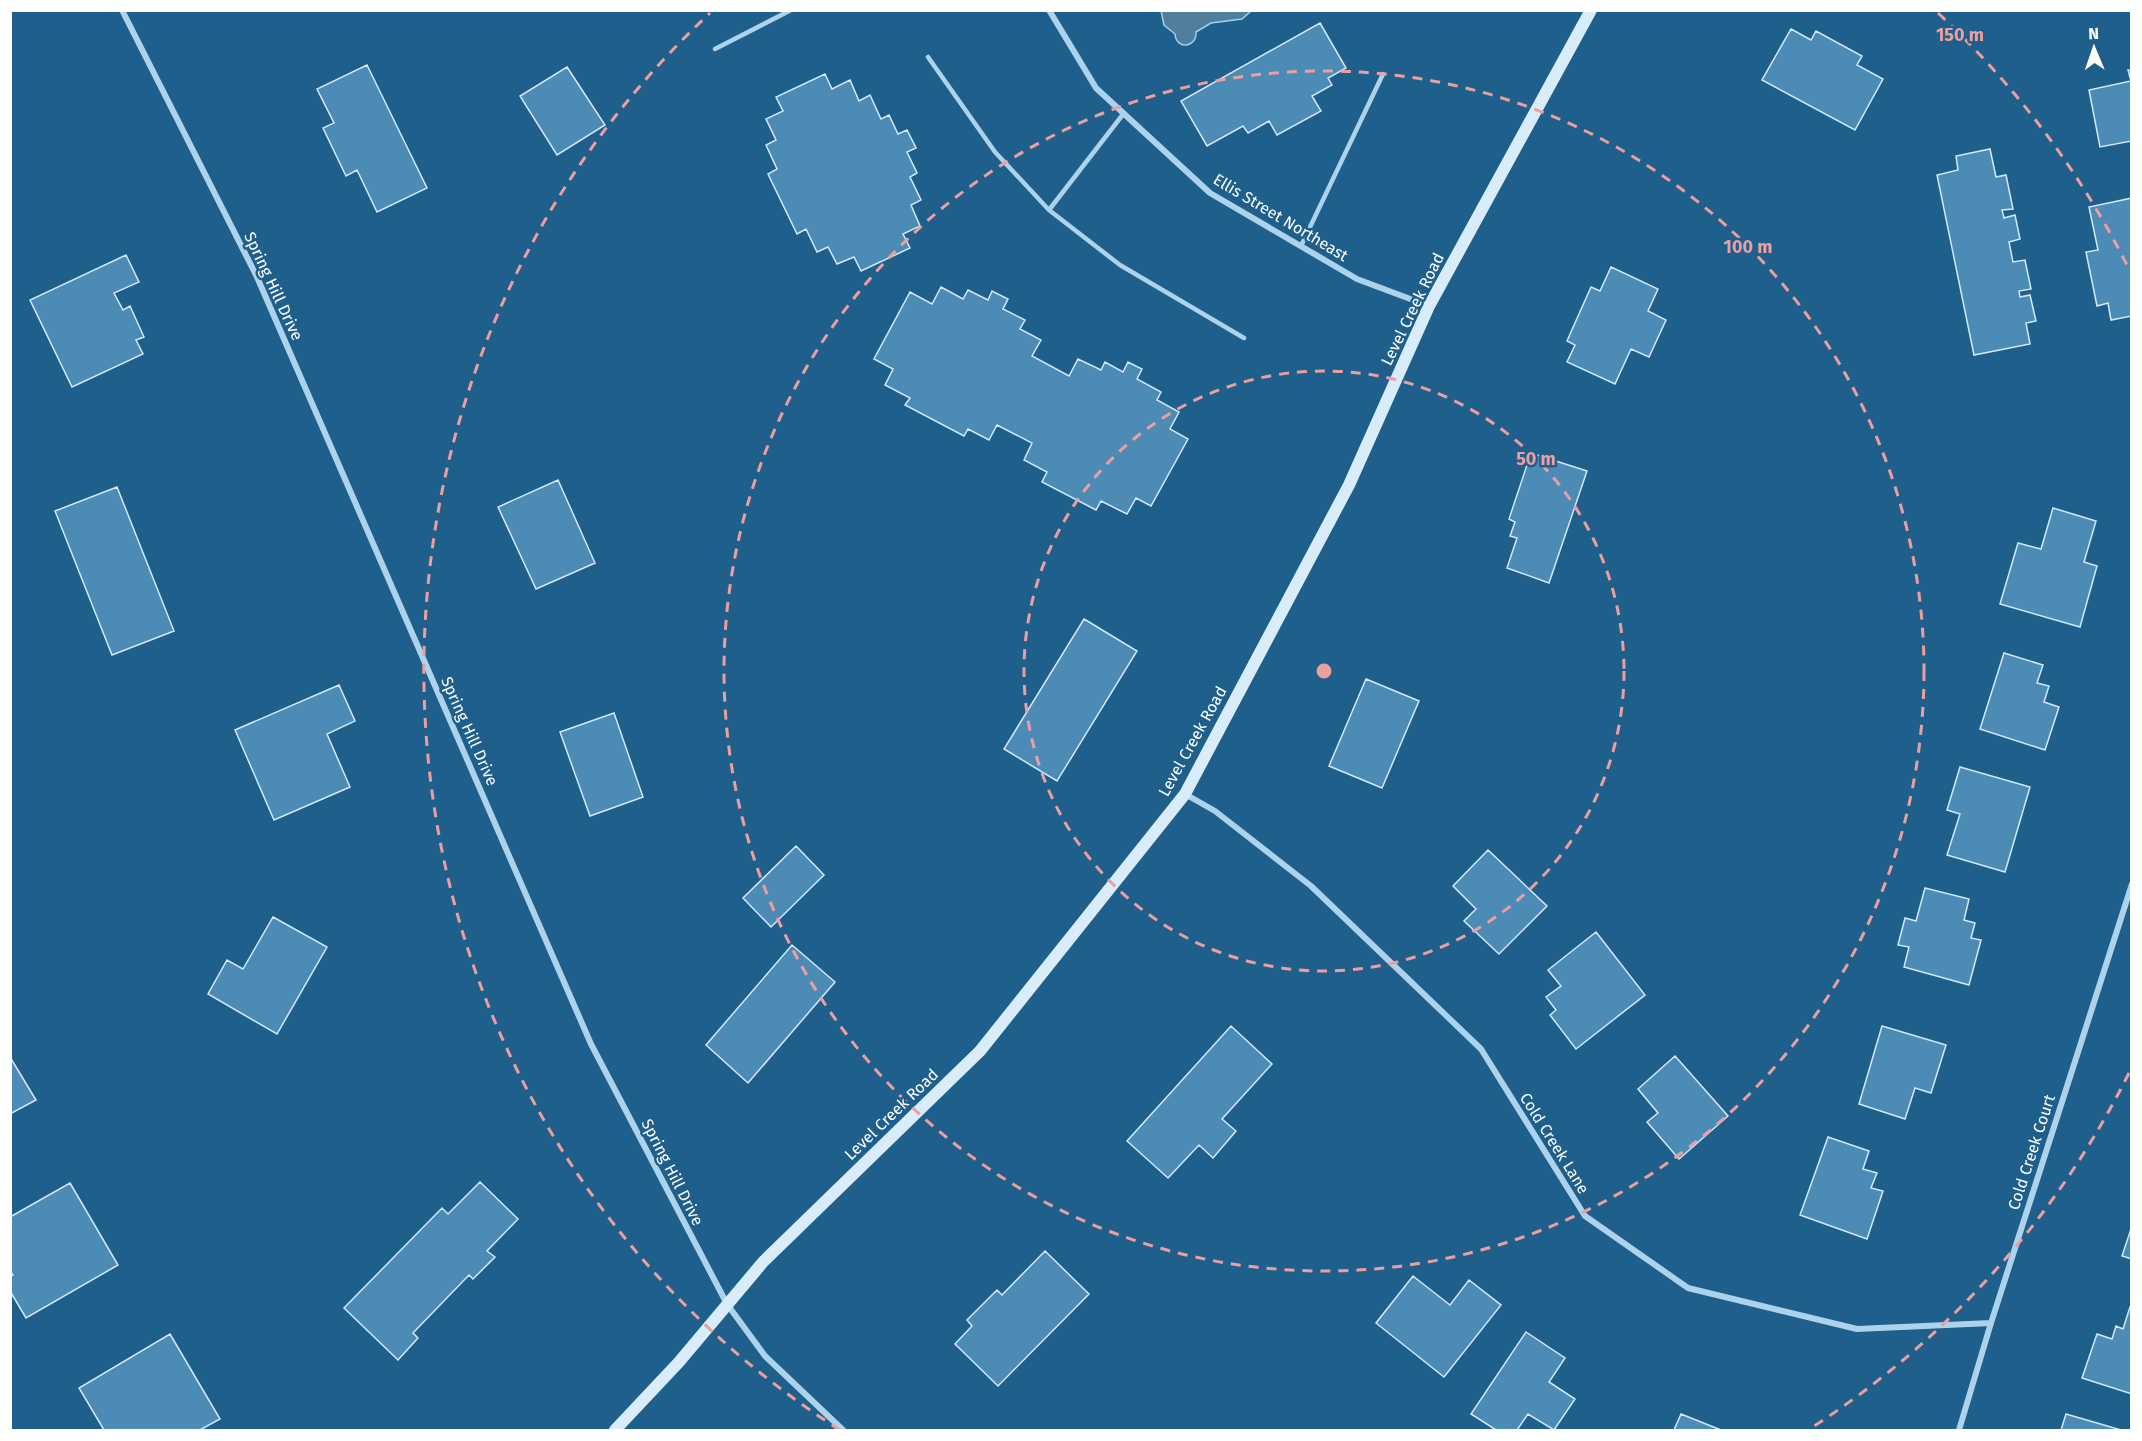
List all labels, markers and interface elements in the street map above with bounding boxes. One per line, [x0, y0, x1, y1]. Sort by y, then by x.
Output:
north arrow [2064, 18, 2124, 78]
text: 150 m [1936, 24, 1984, 46]
text: N [2088, 24, 2099, 43]
street label: Ellis Street Northeast [1210, 170, 1352, 265]
street label: Spring Hill Drive [240, 229, 307, 343]
text: 100 m [1724, 236, 1772, 258]
street label: Level Creek Road [1377, 250, 1448, 369]
text: 50 m [1516, 448, 1556, 470]
centre of rings [1314, 661, 1334, 681]
street label: Spring Hill Drive [437, 674, 502, 789]
street label: Level Creek Road [1154, 683, 1231, 800]
street label: Level Creek Road [841, 1065, 942, 1164]
street label: Cold Creek Lane [1516, 1089, 1593, 1197]
street label: Cold Creek Court [2004, 1092, 2059, 1212]
street label: Spring Hill Drive [637, 1116, 708, 1229]

